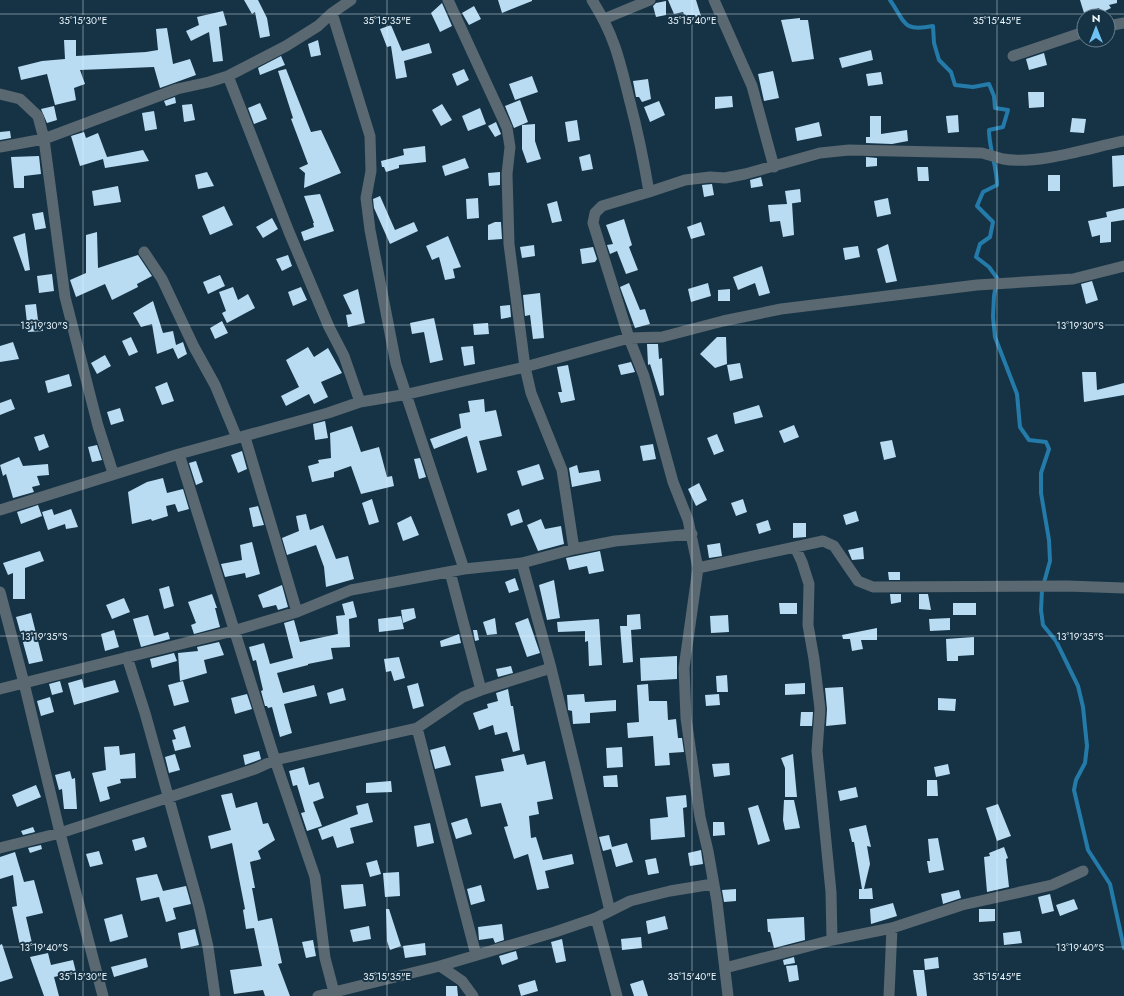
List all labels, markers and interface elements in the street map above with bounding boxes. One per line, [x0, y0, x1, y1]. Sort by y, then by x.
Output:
north arrow [1076, 8, 1116, 48]
text: N [1092, 10, 1100, 26]
text: 35°15'30"E [59, 13, 107, 28]
text: 35°15'35"E [363, 13, 411, 28]
text: 35°15'40"E [668, 13, 716, 28]
text: 35°15'45"E [973, 13, 1021, 28]
text: 13°19'30"S [20, 318, 68, 333]
text: 13°19'30"S [1056, 318, 1104, 333]
text: 13°19'35"S [20, 629, 68, 644]
text: 13°19'35"S [1056, 629, 1104, 644]
text: 13°19'40"S [20, 940, 68, 955]
text: 13°19'40"S [1056, 940, 1104, 955]
text: 35°15'30"E [59, 969, 107, 984]
text: 35°15'35"E [363, 969, 411, 984]
text: 35°15'40"E [668, 969, 716, 984]
text: 35°15'45"E [973, 969, 1021, 984]

